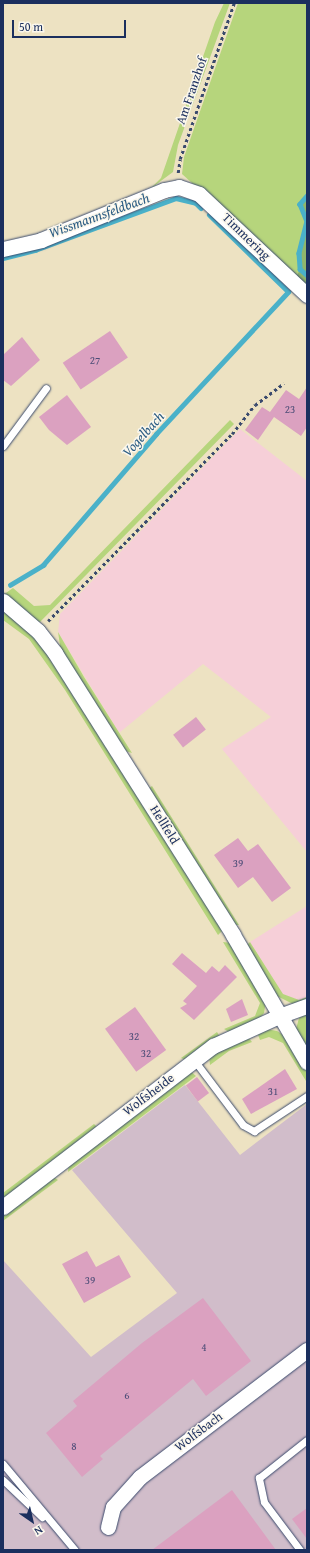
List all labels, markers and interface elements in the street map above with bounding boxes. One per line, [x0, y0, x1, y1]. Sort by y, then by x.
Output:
scale bar [14, 12, 128, 38]
text: 50 m [19, 18, 43, 35]
street label: Am Franzhof [173, 55, 211, 127]
water label: Wissmannsfeldbach [46, 189, 152, 241]
street label: Timmering [219, 210, 273, 264]
house number: 27 [90, 353, 100, 367]
house number: 23 [285, 402, 295, 416]
water label: Vogelbach [118, 408, 168, 460]
street label: Hellfeld [146, 803, 182, 847]
house number: 39 [233, 856, 243, 870]
house number: 32 [129, 1029, 139, 1043]
house number: 32 [141, 1046, 151, 1060]
street label: Wolfsheide [120, 1071, 178, 1119]
house number: 31 [268, 1084, 278, 1098]
house number: 39 [85, 1273, 95, 1287]
house number: 4 [201, 1340, 207, 1354]
house number: 6 [124, 1388, 130, 1402]
street label: Wolfsbach [172, 1409, 226, 1455]
house number: 8 [71, 1439, 77, 1453]
north arrow [12, 1501, 52, 1541]
text: N [31, 1522, 46, 1540]

